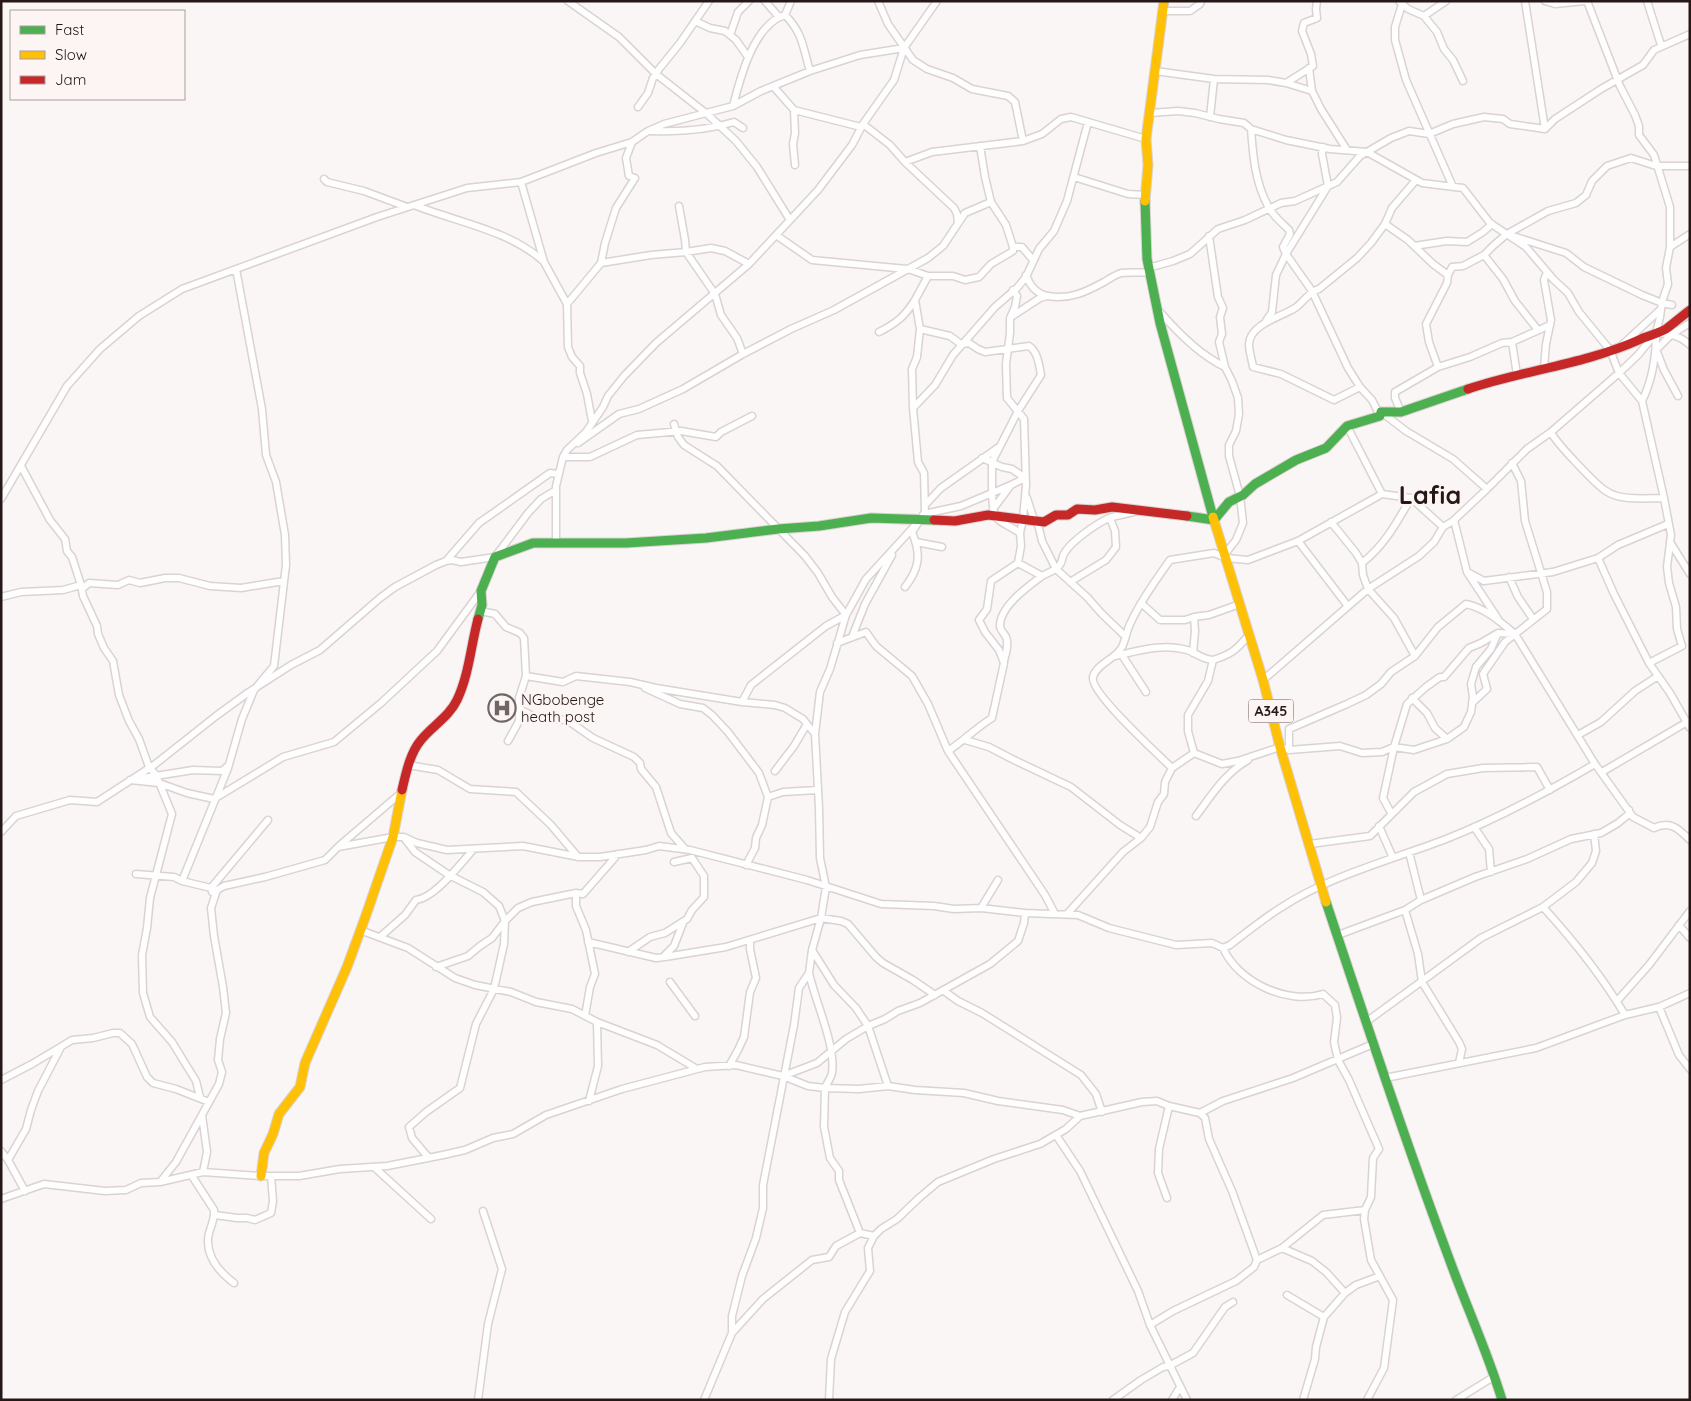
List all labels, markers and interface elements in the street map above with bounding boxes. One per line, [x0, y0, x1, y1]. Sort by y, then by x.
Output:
legend [10, 10, 185, 100]
text: Fast [55, 20, 84, 39]
text: Slow [55, 45, 87, 64]
text: Jam [55, 70, 86, 89]
district label: Lafia [1399, 479, 1461, 510]
place label: NGbobenge heath post [521, 690, 604, 726]
hospital icon: NGbobenge heath post [487, 693, 517, 723]
road number: A345 [1248, 699, 1294, 722]

